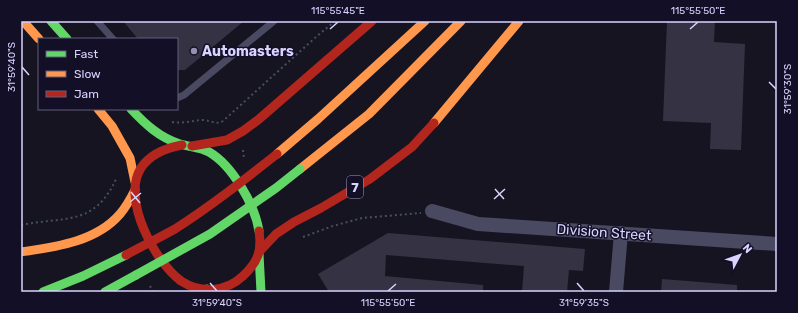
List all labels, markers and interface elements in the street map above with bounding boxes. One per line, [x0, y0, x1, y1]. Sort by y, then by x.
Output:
text: 115°55'45"E [311, 5, 365, 17]
text: 115°55'50"E [671, 5, 725, 17]
legend [38, 38, 178, 110]
text: 31°59'40"S [6, 42, 18, 92]
place label: Automasters [202, 43, 294, 60]
marker: Automasters [189, 46, 199, 56]
text: Fast [74, 47, 98, 61]
text: 31°59'30"S [782, 64, 794, 114]
text: Slow [74, 67, 101, 81]
text: Jam [74, 87, 99, 101]
road number: 7 [347, 176, 363, 198]
street label: Division Street [556, 221, 653, 244]
north arrow [720, 235, 760, 275]
text: N [740, 242, 755, 256]
text: 31°59'40"S [192, 297, 242, 309]
text: 115°55'50"E [361, 297, 415, 309]
text: 31°59'35"S [559, 297, 609, 309]

